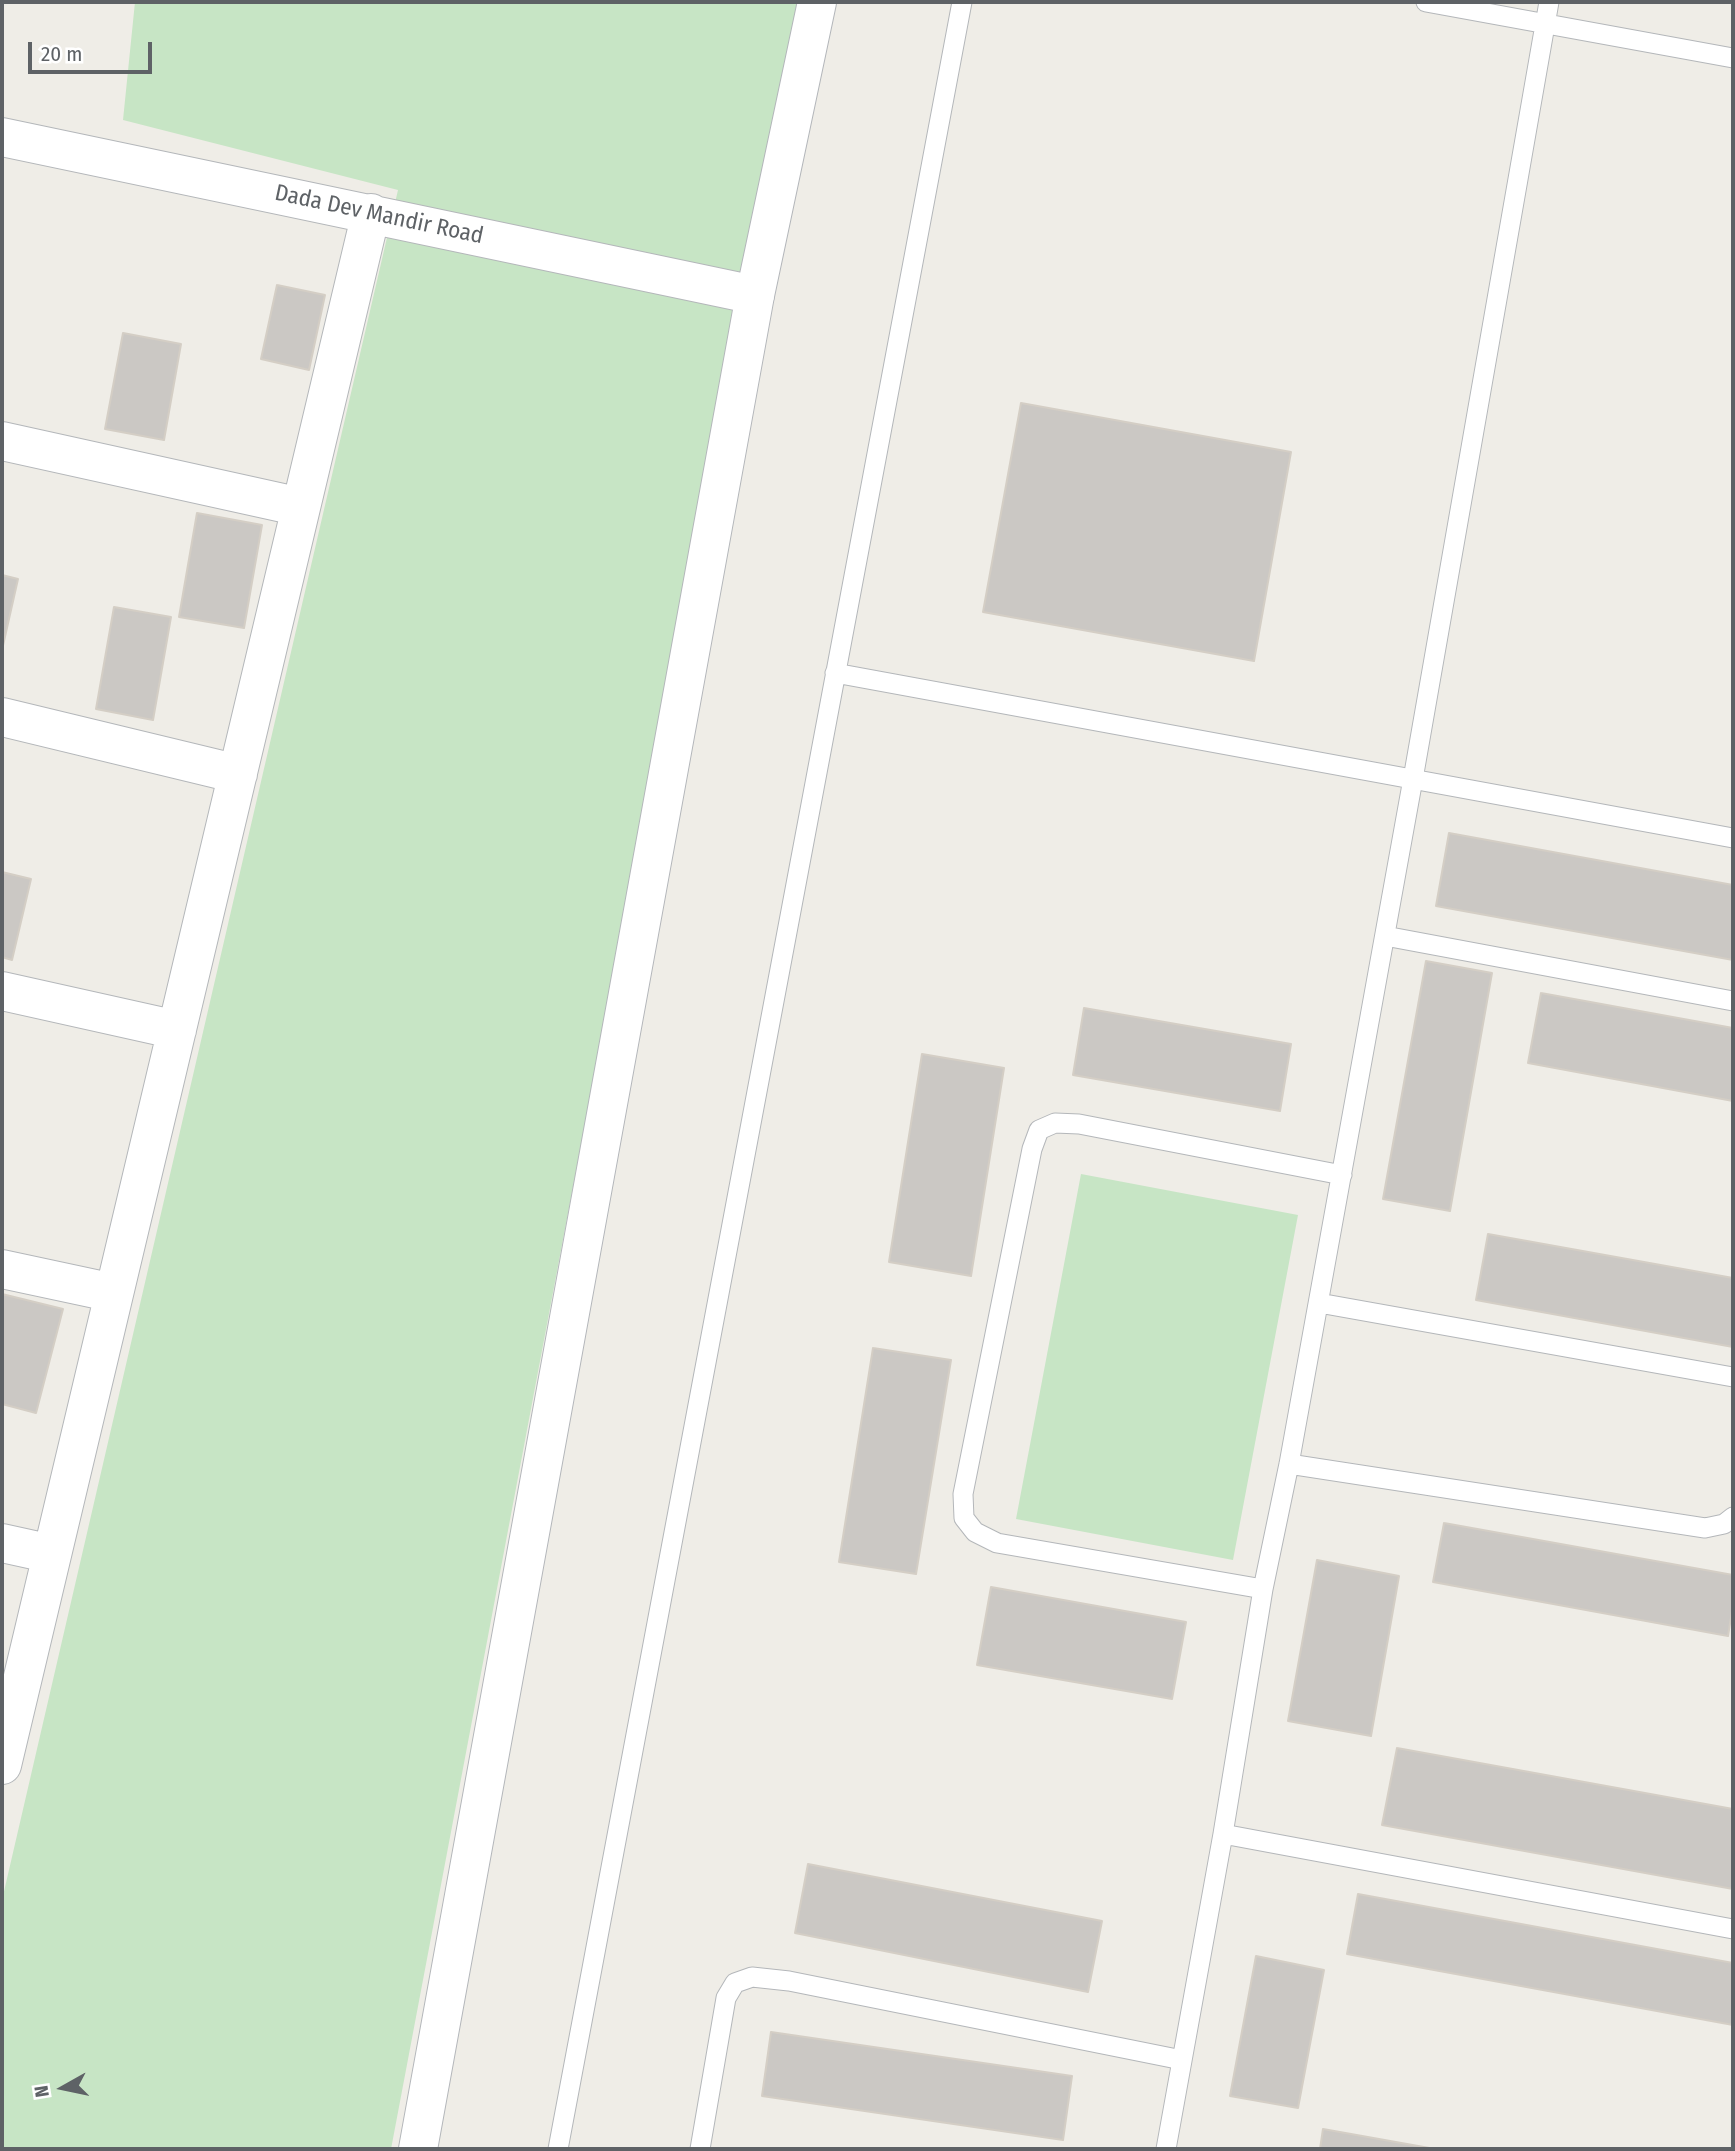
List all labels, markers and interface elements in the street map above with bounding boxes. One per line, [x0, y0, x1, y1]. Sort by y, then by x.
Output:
scale bar [32, 28, 156, 72]
text: 20 m [41, 41, 82, 67]
street label: Dada Dev Mandir Road [272, 179, 486, 251]
north arrow [28, 2053, 98, 2123]
text: N [30, 2084, 54, 2099]

